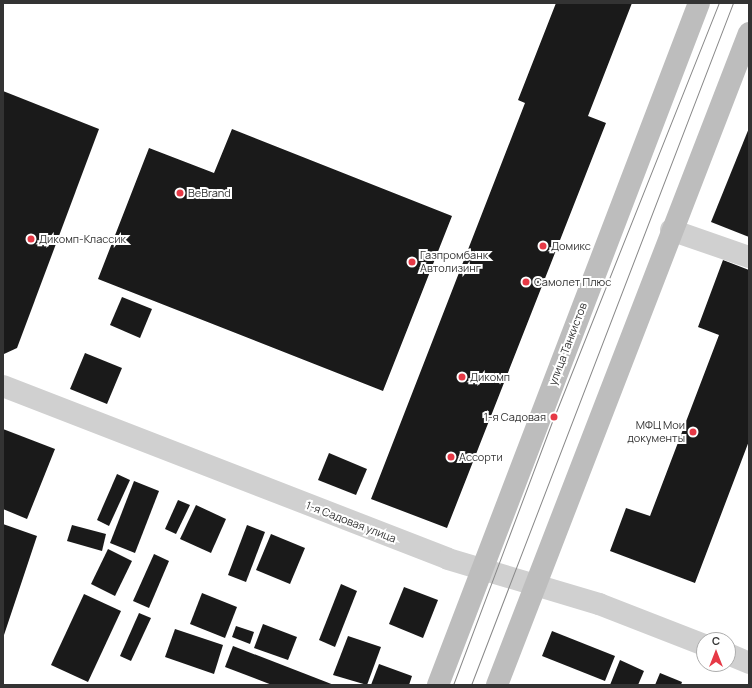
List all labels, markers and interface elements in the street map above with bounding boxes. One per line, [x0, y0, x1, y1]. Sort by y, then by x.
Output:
place label: BeBrand [188, 186, 231, 200]
marker: BeBrand [175, 188, 185, 198]
place label: Дикомп-Классик [39, 232, 126, 246]
marker: Дикомп-Классик [26, 234, 36, 244]
place label: Домикс [551, 239, 591, 253]
marker: Домикс [538, 241, 548, 251]
place label: Газпромбанк Автолизинг [420, 249, 488, 275]
marker: Газпромбанк Автолизинг [407, 257, 417, 267]
place label: Самолет Плюс [534, 275, 611, 289]
marker: Самолет Плюс [521, 277, 531, 287]
street label: улица Танкистов [546, 301, 590, 387]
place label: Дикомп [470, 370, 510, 384]
marker: Дикомп [457, 372, 467, 382]
place label: 1-я Садовая [484, 410, 546, 424]
marker: 1-я Садовая [549, 412, 559, 422]
place label: МФЦ Мои документы [627, 419, 685, 445]
marker: МФЦ Мои документы [688, 427, 698, 437]
place label: Ассорти [459, 450, 503, 464]
marker: Ассорти [446, 452, 456, 462]
street label: 1-я Садовая улица [304, 499, 398, 545]
north arrow [696, 632, 736, 672]
text: С [712, 633, 720, 648]

